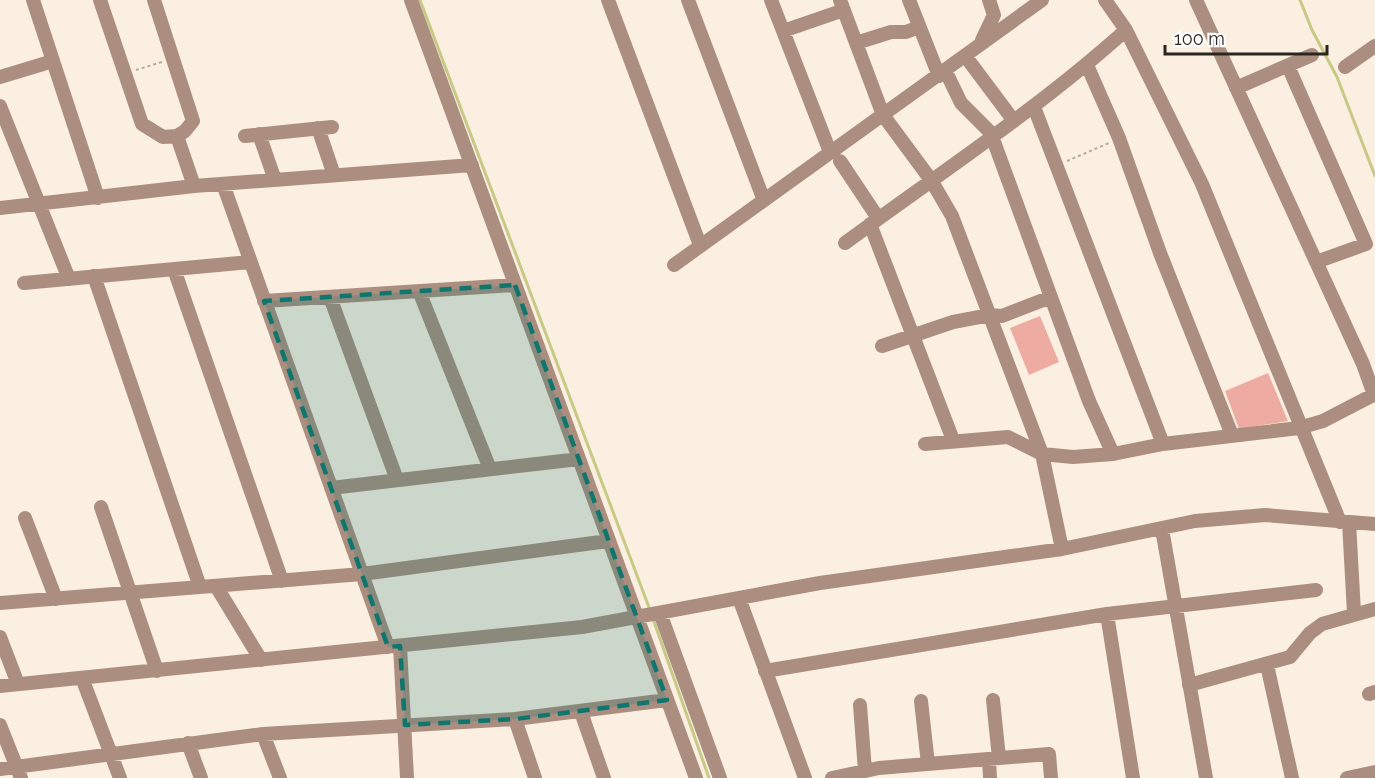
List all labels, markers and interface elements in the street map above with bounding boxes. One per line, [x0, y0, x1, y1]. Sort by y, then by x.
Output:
scale bar [1165, 18, 1327, 56]
text: 100 m [1174, 28, 1225, 49]

